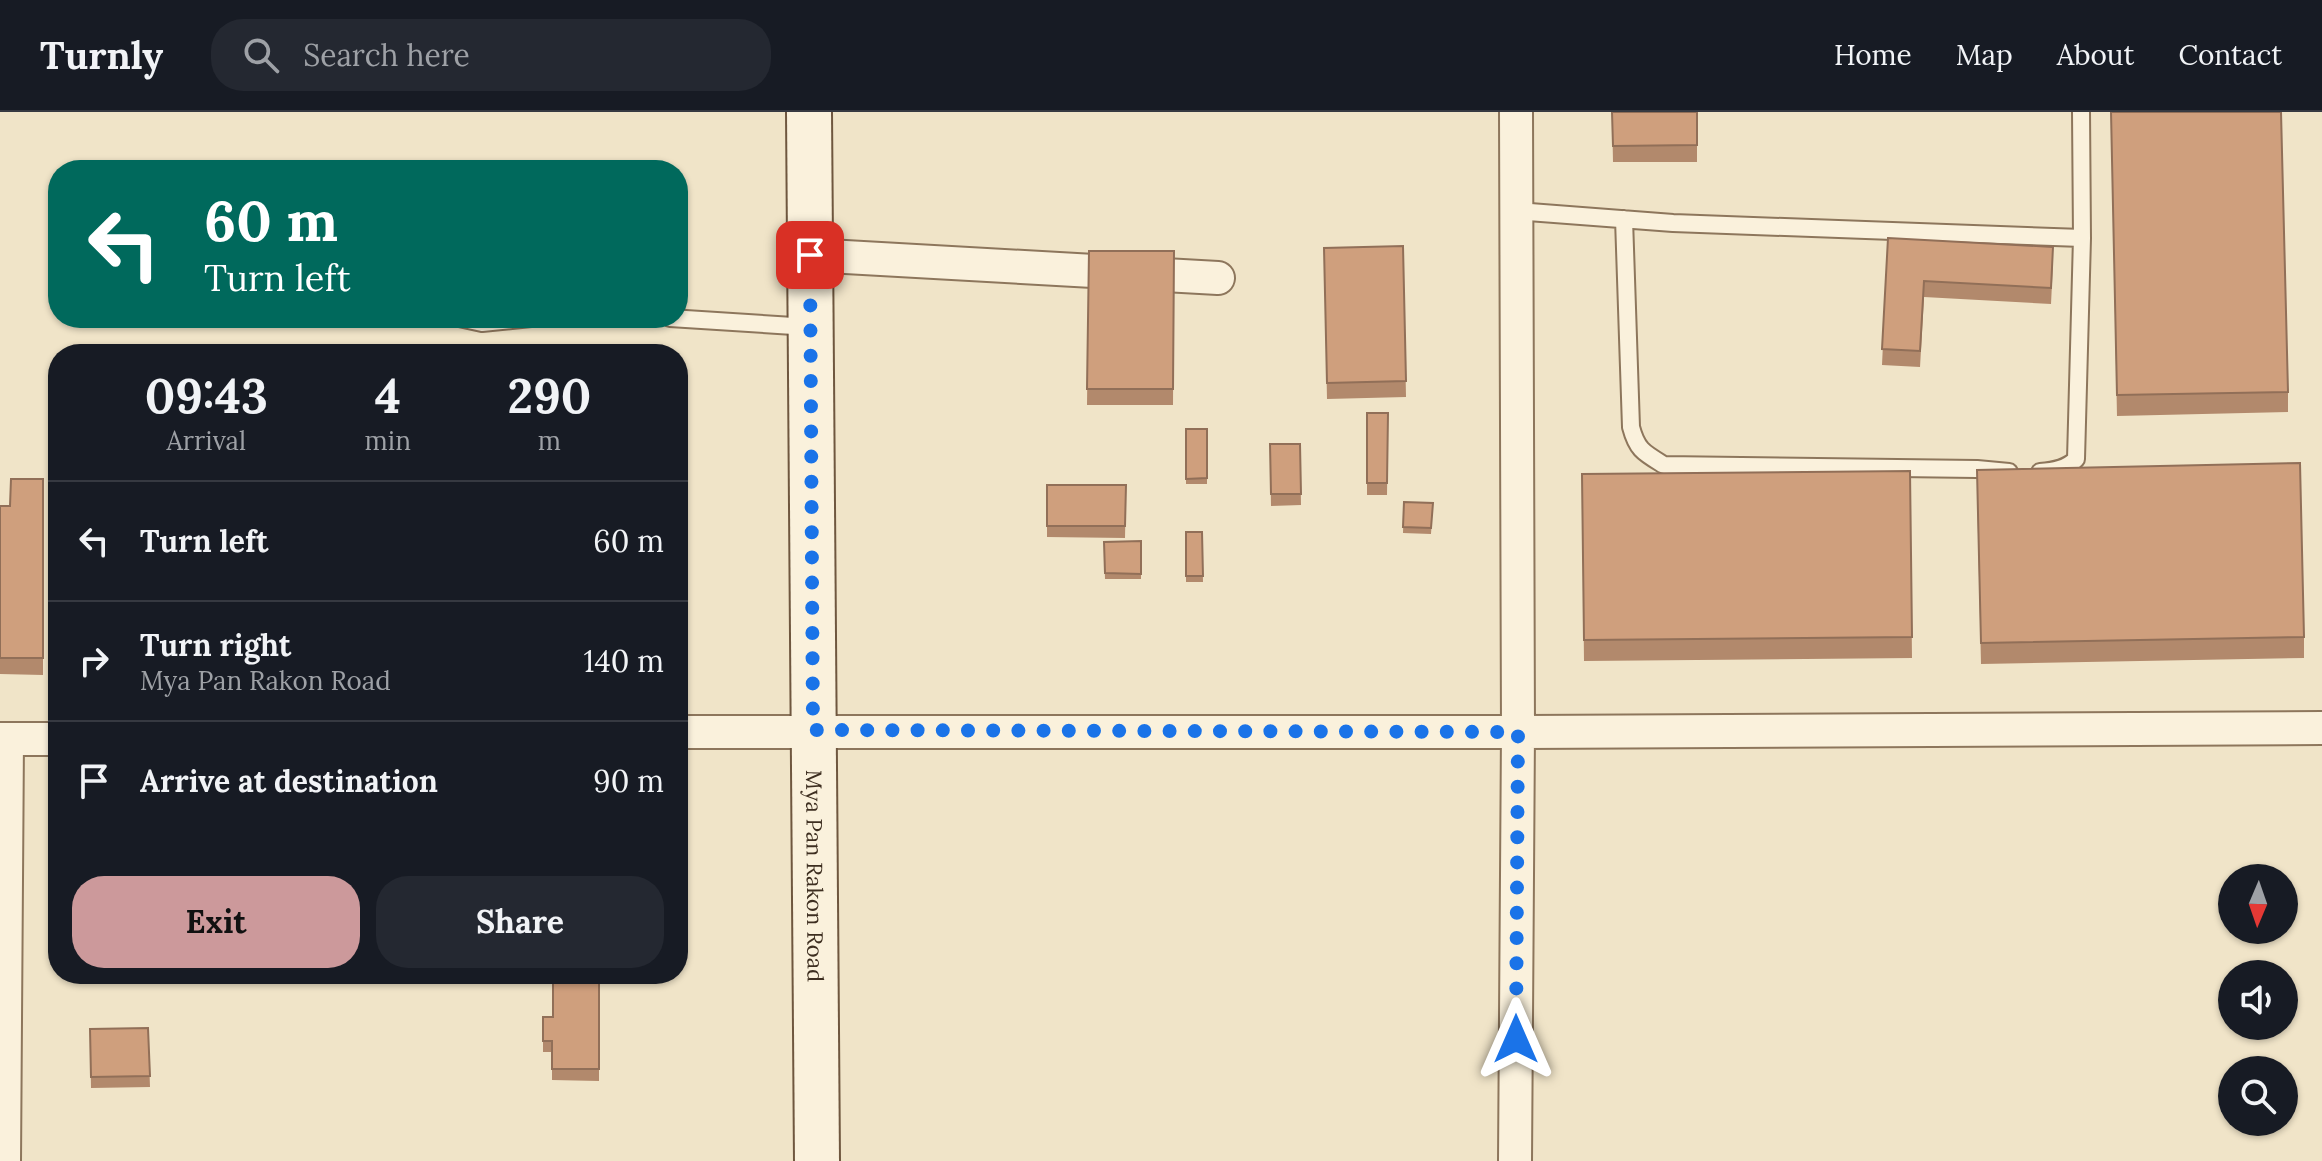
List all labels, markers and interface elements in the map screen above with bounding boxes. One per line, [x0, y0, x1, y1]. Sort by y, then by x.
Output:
search box [211, 19, 771, 91]
text: Turnly [40, 31, 163, 79]
icon: search [239, 33, 283, 77]
text: Search here [303, 36, 470, 74]
text: Home [1834, 37, 1912, 73]
text: Map [1956, 37, 2013, 73]
text: About [2057, 37, 2134, 73]
text: Contact [2178, 37, 2282, 73]
text: 60 m [204, 185, 338, 256]
icon: left [72, 192, 176, 296]
pin [776, 221, 844, 289]
icon: arrive [788, 233, 832, 277]
text: Turn left [204, 255, 351, 301]
text: 09:43 [145, 365, 268, 426]
text: 4 [375, 365, 401, 426]
text: 290 [508, 365, 591, 426]
text: Arrival [167, 424, 246, 457]
text: min [365, 424, 411, 457]
text: m [538, 424, 561, 457]
icon: left [72, 519, 116, 563]
text: Turn left [140, 522, 268, 560]
text: 60 m [593, 522, 664, 560]
text: Turn right [140, 626, 291, 664]
icon: right [72, 639, 116, 683]
text: 140 m [583, 642, 664, 680]
text: Mya Pan Rakon Road [140, 664, 391, 697]
icon: arrive [72, 759, 116, 803]
text: Arrive at destination [140, 762, 438, 800]
text: 90 m [593, 762, 664, 800]
street label: Mya Pan Rakon Road [800, 770, 830, 982]
north arrow [2218, 864, 2298, 944]
map controls [2218, 864, 2298, 1136]
button: Exit [72, 876, 360, 968]
button: Share [376, 876, 664, 968]
button: sound [2218, 960, 2298, 1040]
position arrow [1474, 997, 1558, 1081]
button: search [2218, 1056, 2298, 1136]

